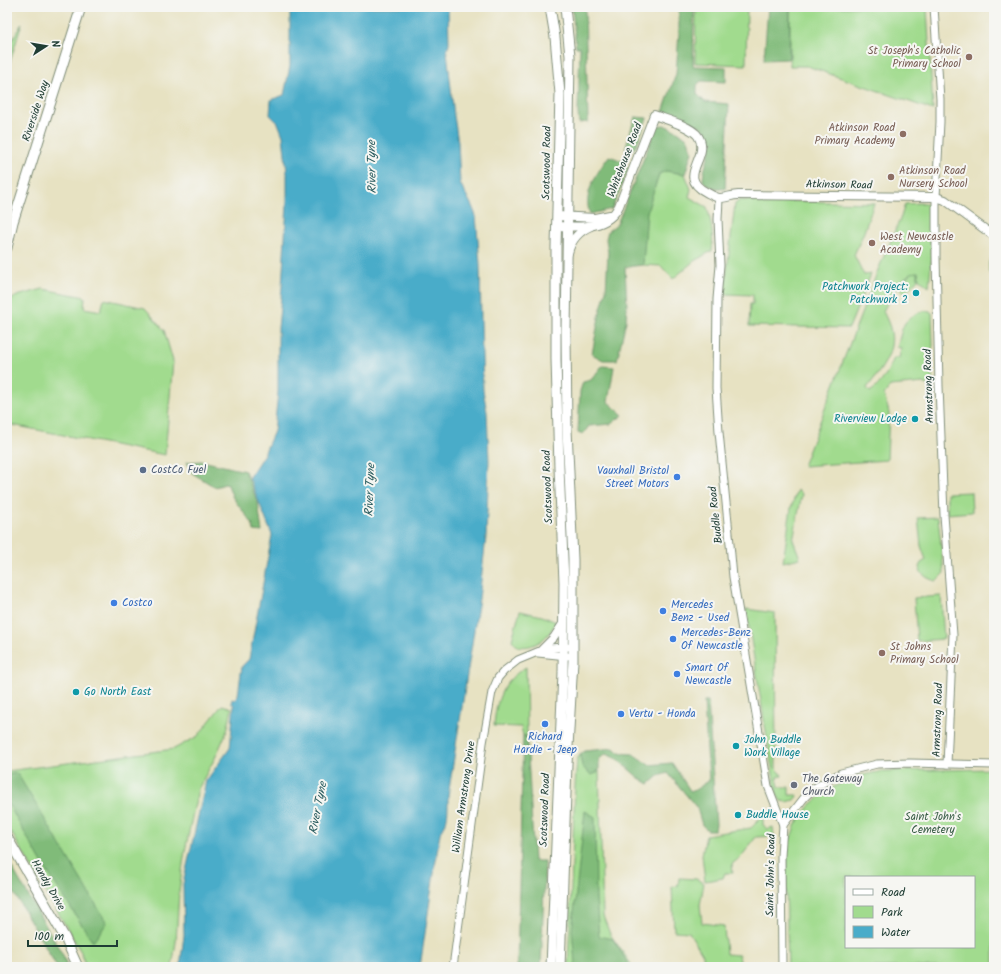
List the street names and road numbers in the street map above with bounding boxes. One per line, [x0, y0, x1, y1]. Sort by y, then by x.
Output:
street label: Riverside Way [18, 77, 55, 144]
street label: Whitehouse Road [603, 120, 648, 200]
street label: Scotswood Road [537, 125, 557, 200]
street label: Atkinson Road [806, 175, 873, 195]
street label: Armstrong Road [919, 348, 939, 423]
street label: Scotswood Road [538, 449, 558, 524]
street label: Buddle Road [704, 485, 728, 544]
street label: Armstrong Road [928, 682, 948, 757]
street label: William Armstrong Drive [447, 740, 481, 854]
street label: Scotswood Road [535, 772, 555, 847]
street label: Saint John's Road [761, 833, 781, 917]
street label: Handy Drive [26, 856, 70, 914]

